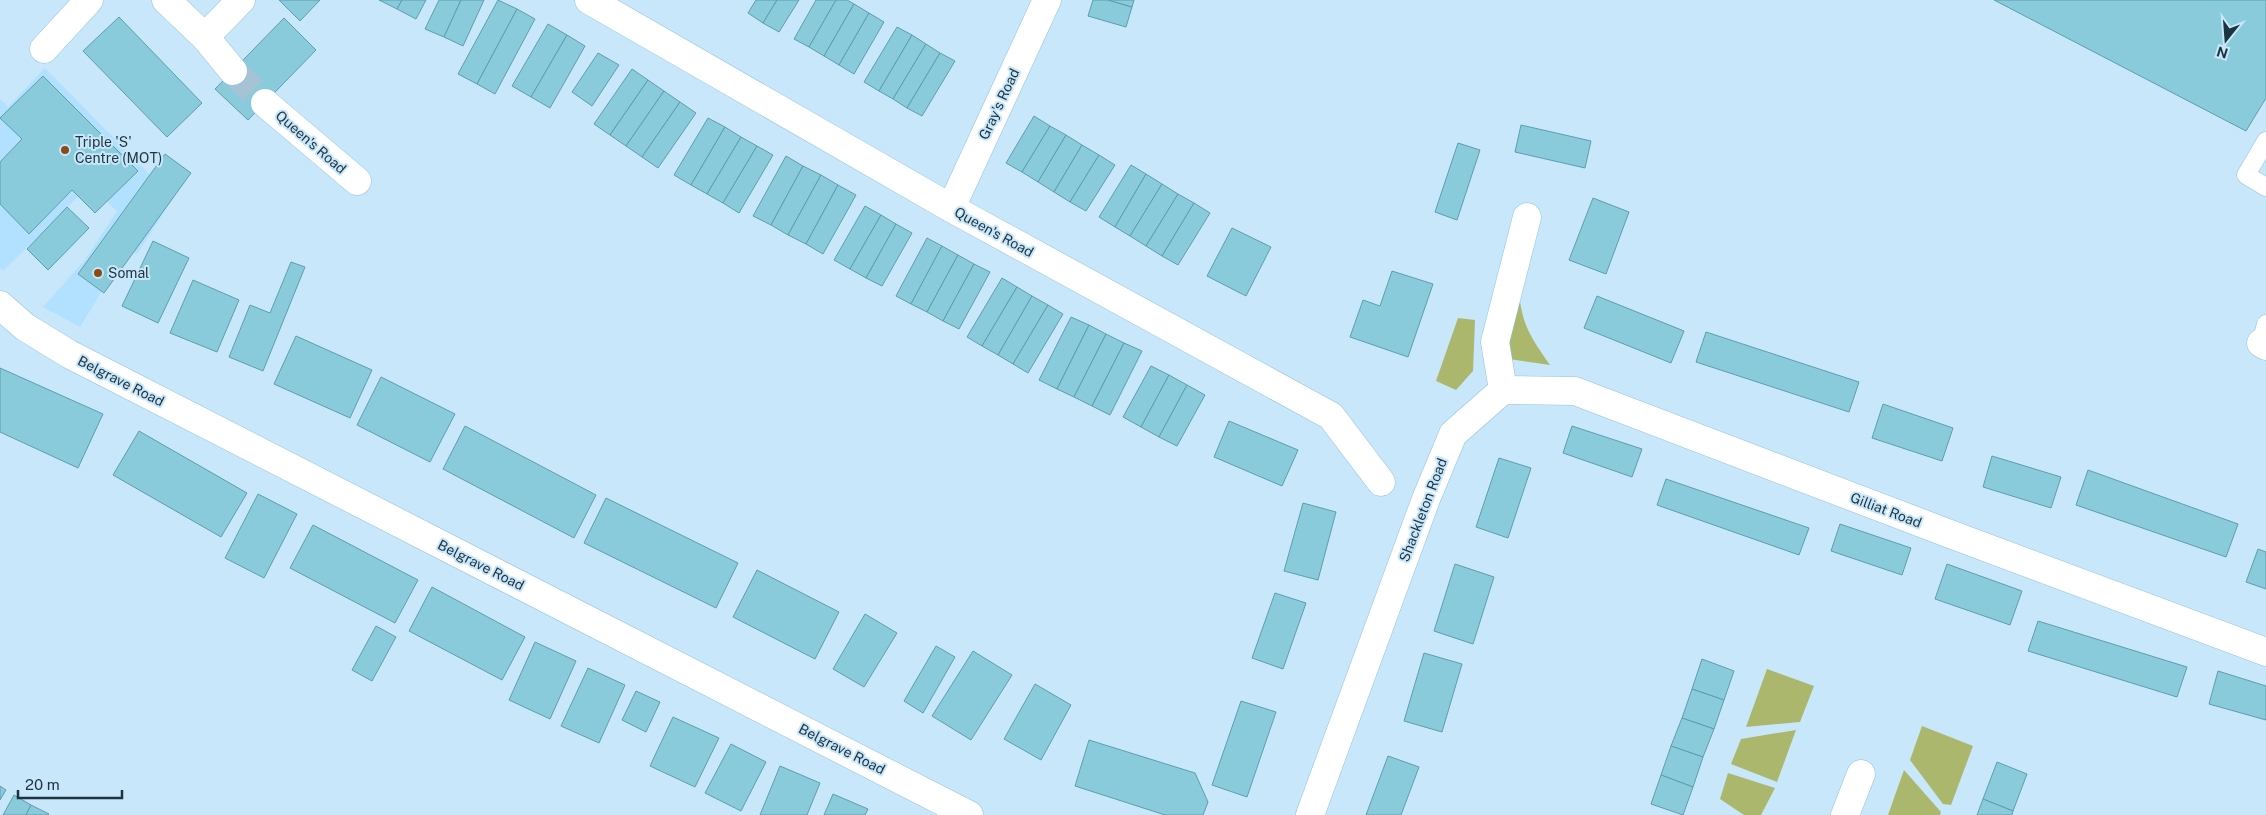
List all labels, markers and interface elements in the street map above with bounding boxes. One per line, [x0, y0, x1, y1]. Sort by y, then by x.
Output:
north arrow [2201, 15, 2251, 65]
text: N [2215, 43, 2230, 62]
street label: Gray's Road [976, 66, 1022, 142]
street label: Queen's Road [273, 107, 349, 177]
place label: Triple 'S' Centre (MOT) [75, 134, 162, 166]
marker: Triple 'S' Centre (MOT) [59, 144, 71, 156]
street label: Queen's Road [952, 204, 1036, 260]
place label: Somal [108, 265, 149, 281]
marker: Somal [92, 267, 104, 279]
street label: Belgrave Road [75, 352, 167, 410]
street label: Shackleton Road [1396, 456, 1450, 564]
street label: Gilliat Road [1848, 489, 1924, 531]
street label: Belgrave Road [435, 536, 527, 594]
street label: Belgrave Road [796, 720, 888, 778]
scale bar [18, 768, 121, 800]
text: 20 m [25, 776, 60, 793]

